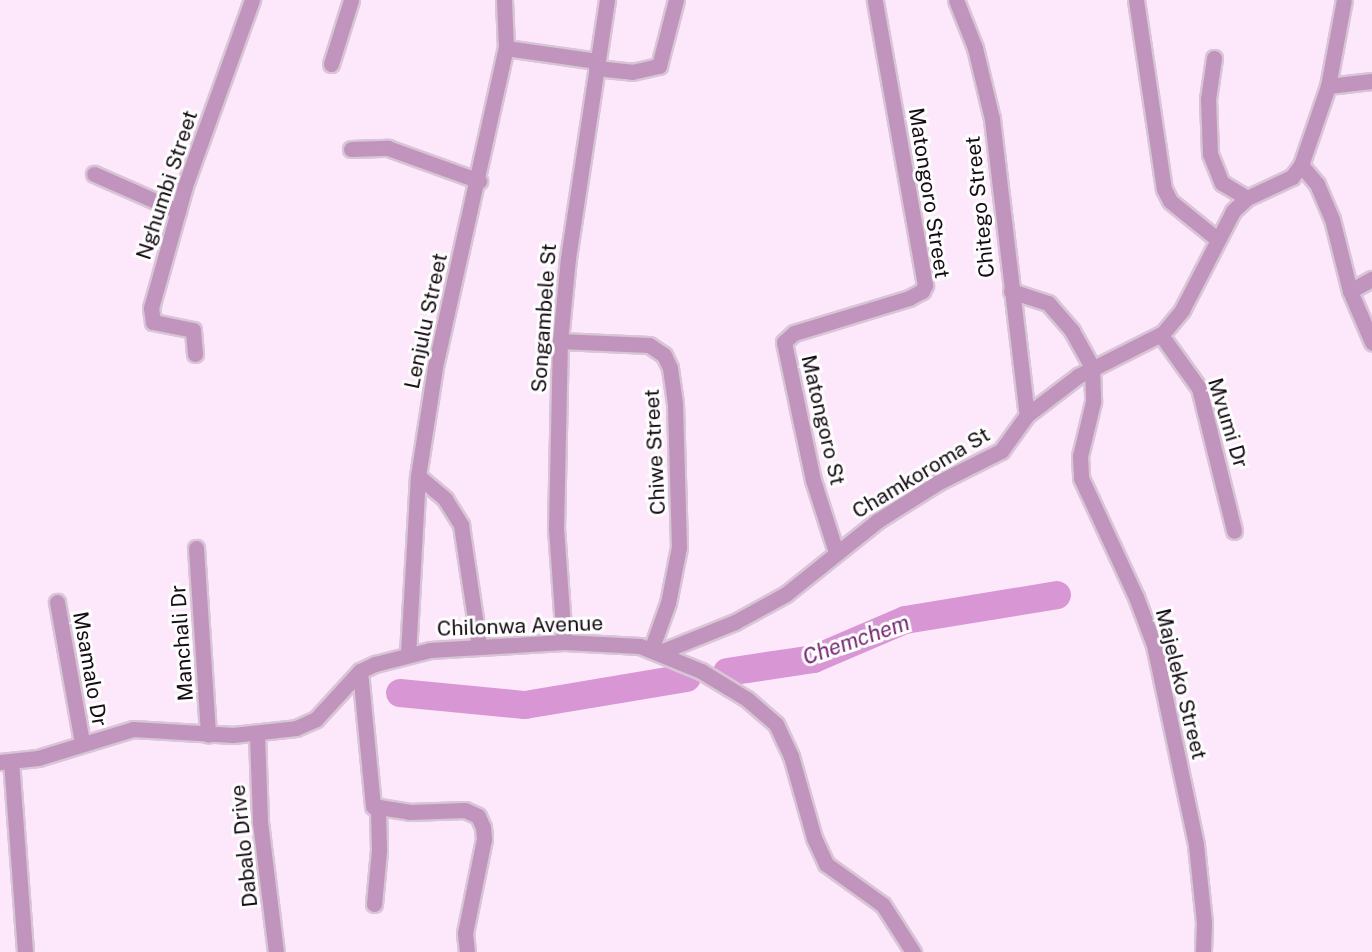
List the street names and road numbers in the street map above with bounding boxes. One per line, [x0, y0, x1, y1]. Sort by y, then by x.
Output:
street label: Matongoro Street [903, 106, 955, 280]
street label: Nghumbi Street [131, 107, 203, 263]
street label: Chitego Street [960, 135, 1000, 279]
street label: Songambele St [526, 242, 562, 394]
street label: Lenjulu Street [399, 251, 453, 391]
street label: Matongoro St [796, 352, 850, 488]
street label: Mvumi Dr [1202, 375, 1254, 471]
street label: Chiwe Street [639, 388, 671, 516]
street label: Chamkoroma St [848, 422, 994, 524]
street label: Manchali Dr [165, 584, 199, 702]
street label: Majeleko Street [1150, 606, 1212, 762]
street label: Msamalo Dr [68, 610, 112, 728]
street label: Chilonwa Avenue [436, 611, 604, 641]
street label: Dabalo Drive [225, 783, 263, 909]

